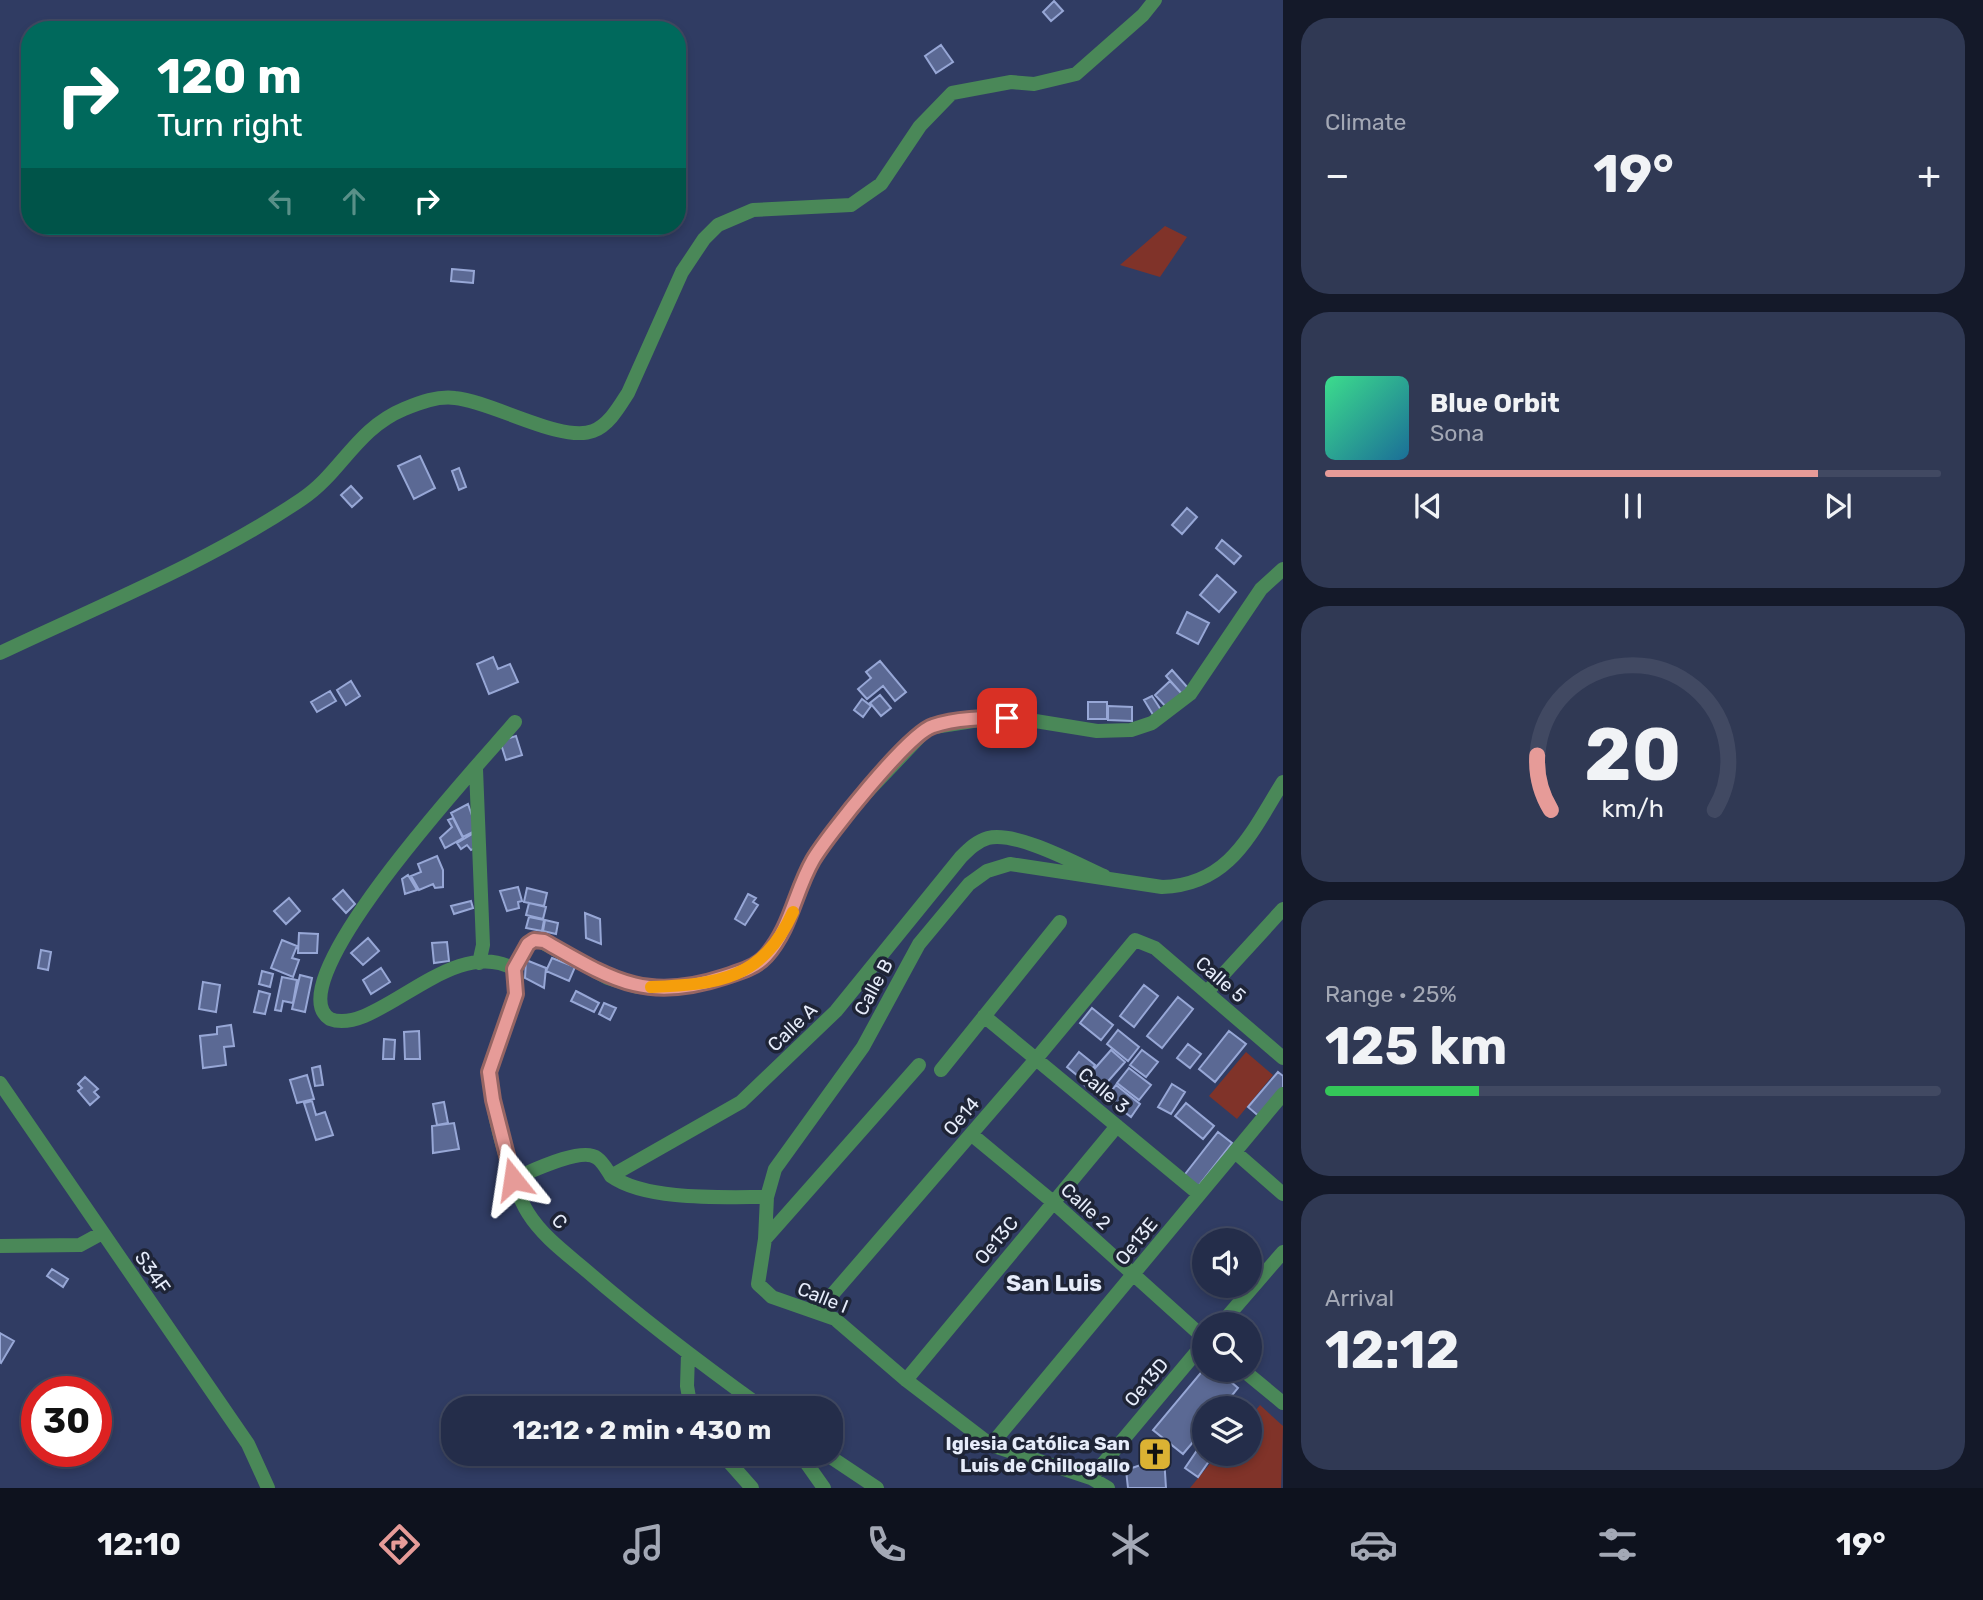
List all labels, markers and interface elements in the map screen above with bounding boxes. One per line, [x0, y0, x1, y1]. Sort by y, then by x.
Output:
text: 120 m [157, 47, 302, 105]
icon: right [42, 49, 133, 140]
text: Turn right [157, 106, 302, 144]
text: Climate [1325, 108, 1406, 136]
text: 19° [1593, 143, 1674, 205]
text: − [1325, 152, 1350, 198]
text: + [1917, 152, 1941, 198]
icon: left [262, 182, 300, 220]
icon: ahead [335, 182, 373, 220]
icon: right [408, 182, 446, 220]
text: Blue Orbit [1430, 388, 1560, 419]
text: Sona [1430, 419, 1484, 447]
icon: previous [1409, 487, 1447, 525]
icon: pause [1614, 487, 1652, 525]
icon: next [1819, 487, 1857, 525]
pin [977, 688, 1037, 748]
icon: arrive [988, 699, 1026, 737]
text: 20 [1585, 712, 1681, 798]
text: km/h [1602, 794, 1664, 823]
street label: Calle 5 [1191, 951, 1250, 1007]
street label: Calle B [849, 955, 898, 1019]
text: Range · 25% [1325, 980, 1457, 1008]
street label: Calle A [763, 998, 822, 1056]
text: 125 km [1325, 1015, 1507, 1077]
street label: Calle 3 [1074, 1063, 1134, 1118]
street label: Oe14 [938, 1092, 984, 1140]
position arrow [476, 1142, 550, 1216]
street label: Calle 2 [1056, 1178, 1115, 1235]
street label: C [547, 1209, 572, 1234]
street label: Oe13C [970, 1212, 1023, 1269]
street label: Oe13E [1110, 1213, 1162, 1270]
map controls [1192, 1228, 1262, 1466]
button: sound [1192, 1228, 1262, 1298]
street label: S34F [130, 1247, 175, 1298]
district label: San Luis [1006, 1269, 1102, 1297]
street label: Calle I [794, 1277, 852, 1318]
text: Arrival [1325, 1284, 1394, 1312]
button: search [1192, 1312, 1262, 1382]
text: 12:12 [1325, 1319, 1459, 1381]
street label: Oe13D [1120, 1353, 1173, 1411]
speed limit sign: 30 [21, 1376, 112, 1467]
button: layers [1192, 1396, 1262, 1466]
text: 12:12 · 2 min · 430 m [513, 1415, 771, 1446]
place label: Iglesia Católica San Luis de Chillogallo [946, 1432, 1130, 1477]
church icon: Iglesia Católica San Luis de Chillogallo [1136, 1435, 1174, 1473]
icon: directions [375, 1520, 424, 1569]
icon: music [619, 1520, 668, 1569]
icon: phone [862, 1520, 911, 1569]
icon: climate [1106, 1520, 1155, 1569]
icon: car [1349, 1520, 1398, 1569]
icon: filters [1593, 1520, 1642, 1569]
text: 12:10 [97, 1525, 181, 1563]
text: 19° [1836, 1525, 1886, 1563]

